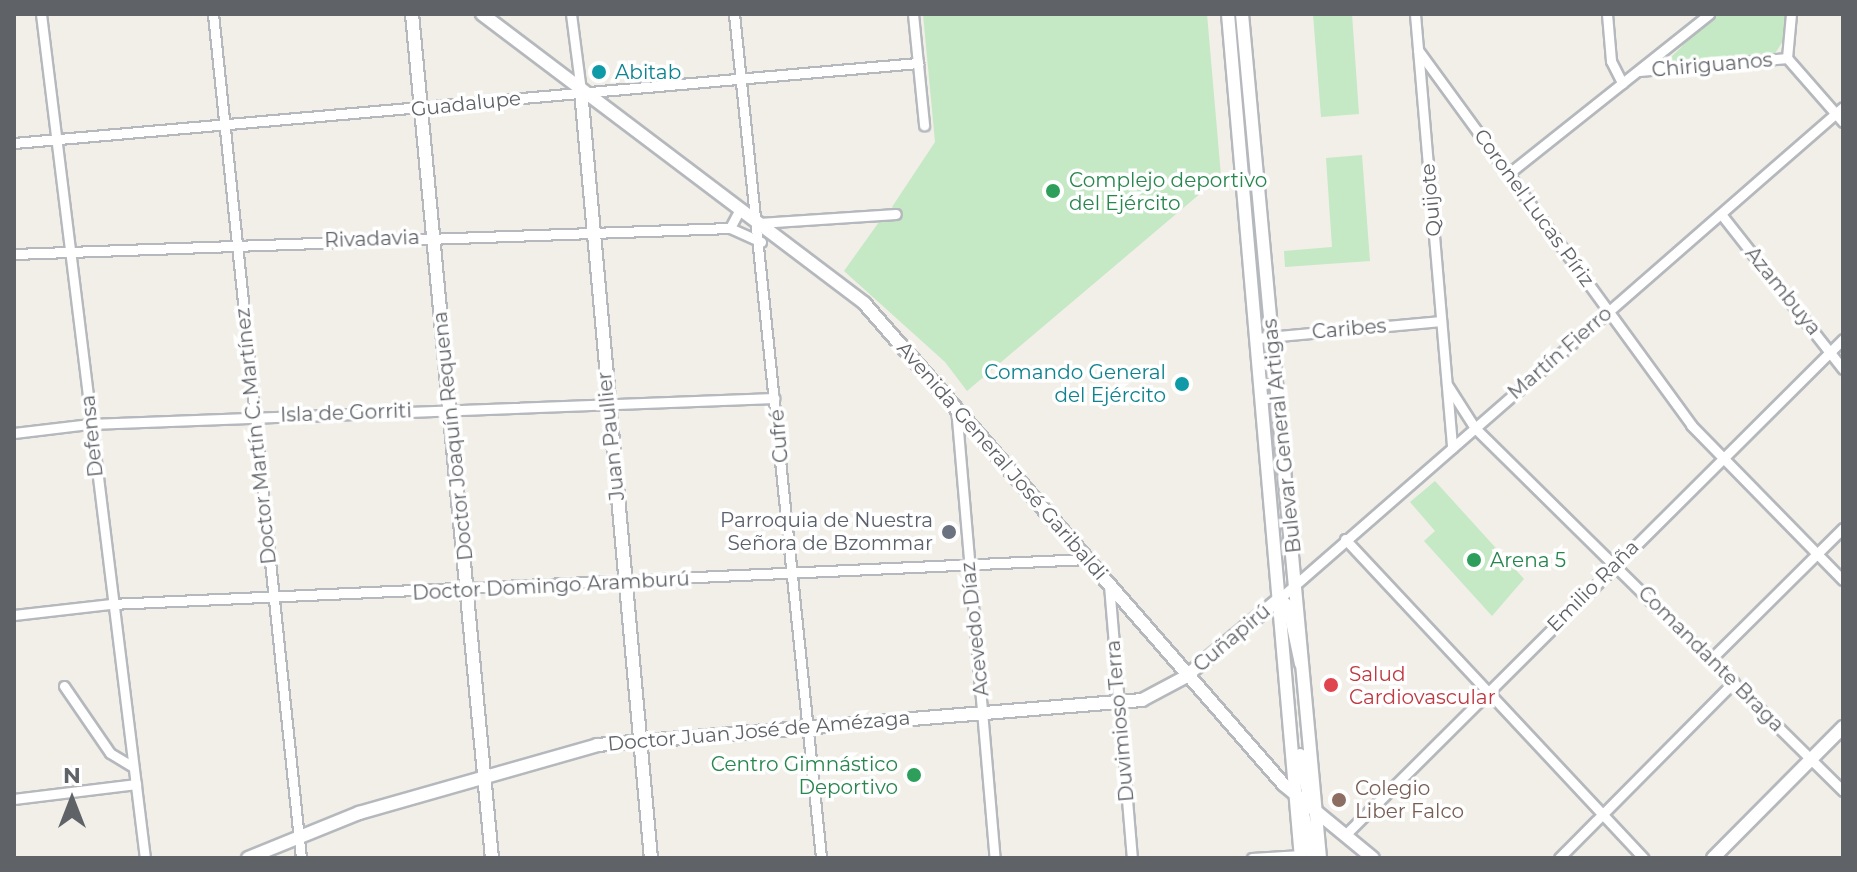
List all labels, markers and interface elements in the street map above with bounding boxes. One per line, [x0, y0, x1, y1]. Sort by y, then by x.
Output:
street label: Chiriguanos [1651, 48, 1773, 82]
place label: Abitab [615, 60, 681, 84]
marker: Abitab [590, 63, 608, 81]
street label: Guadalupe [410, 86, 522, 122]
street label: Coronel Lucas Píriz [1469, 124, 1599, 292]
street label: Quijote [1416, 162, 1446, 238]
place label: Complejo deportivo del Ejército [1069, 168, 1267, 215]
marker: Complejo deportivo del Ejército [1044, 182, 1062, 200]
street label: Rivadavia [324, 225, 420, 253]
street label: Azambuya [1740, 242, 1826, 340]
street label: Martín Fierro [1503, 301, 1617, 405]
street label: Doctor Martín C. Martínez [231, 307, 281, 565]
street label: Doctor Joaquín Requena [428, 310, 478, 562]
street label: Caribes [1311, 314, 1387, 344]
street label: Bulevar General Artigas [1258, 318, 1306, 554]
street label: Avenida General José Garibaldi [892, 337, 1112, 585]
place label: Comando General del Ejército [984, 360, 1166, 407]
street label: Juan Paullier [592, 370, 630, 502]
marker: Comando General del Ejército [1173, 375, 1191, 393]
street label: Defensa [76, 394, 108, 478]
street label: Isla de Gorriti [280, 399, 412, 427]
street label: Cufré [765, 408, 793, 464]
place label: Parroquia de Nuestra Señora de Bzommar [720, 508, 933, 555]
marker: Parroquia de Nuestra Señora de Bzommar [940, 523, 958, 541]
street label: Emilio Raña [1542, 535, 1644, 637]
place label: Arena 5 [1490, 548, 1566, 572]
marker: Arena 5 [1465, 551, 1483, 569]
street label: Acevedo Díaz [956, 561, 994, 697]
street label: Doctor Domingo Aramburú [412, 567, 690, 605]
street label: Comandante Braga [1633, 581, 1789, 737]
street label: Cuñapirú [1189, 599, 1275, 677]
street label: Duvimioso Terra [1101, 639, 1139, 803]
place label: Salud Cardiovascular [1349, 662, 1496, 709]
marker: Salud Cardiovascular [1320, 674, 1342, 696]
street label: Doctor Juan José de Amézaga [607, 706, 911, 756]
place label: Centro Gimnástico Deportivo [711, 752, 898, 799]
north arrow [32, 760, 112, 840]
text: N [63, 762, 81, 789]
marker: Centro Gimnástico Deportivo [905, 766, 923, 784]
place label: Colegio Liber Falco [1355, 776, 1464, 823]
marker: Colegio Liber Falco [1330, 791, 1348, 809]

